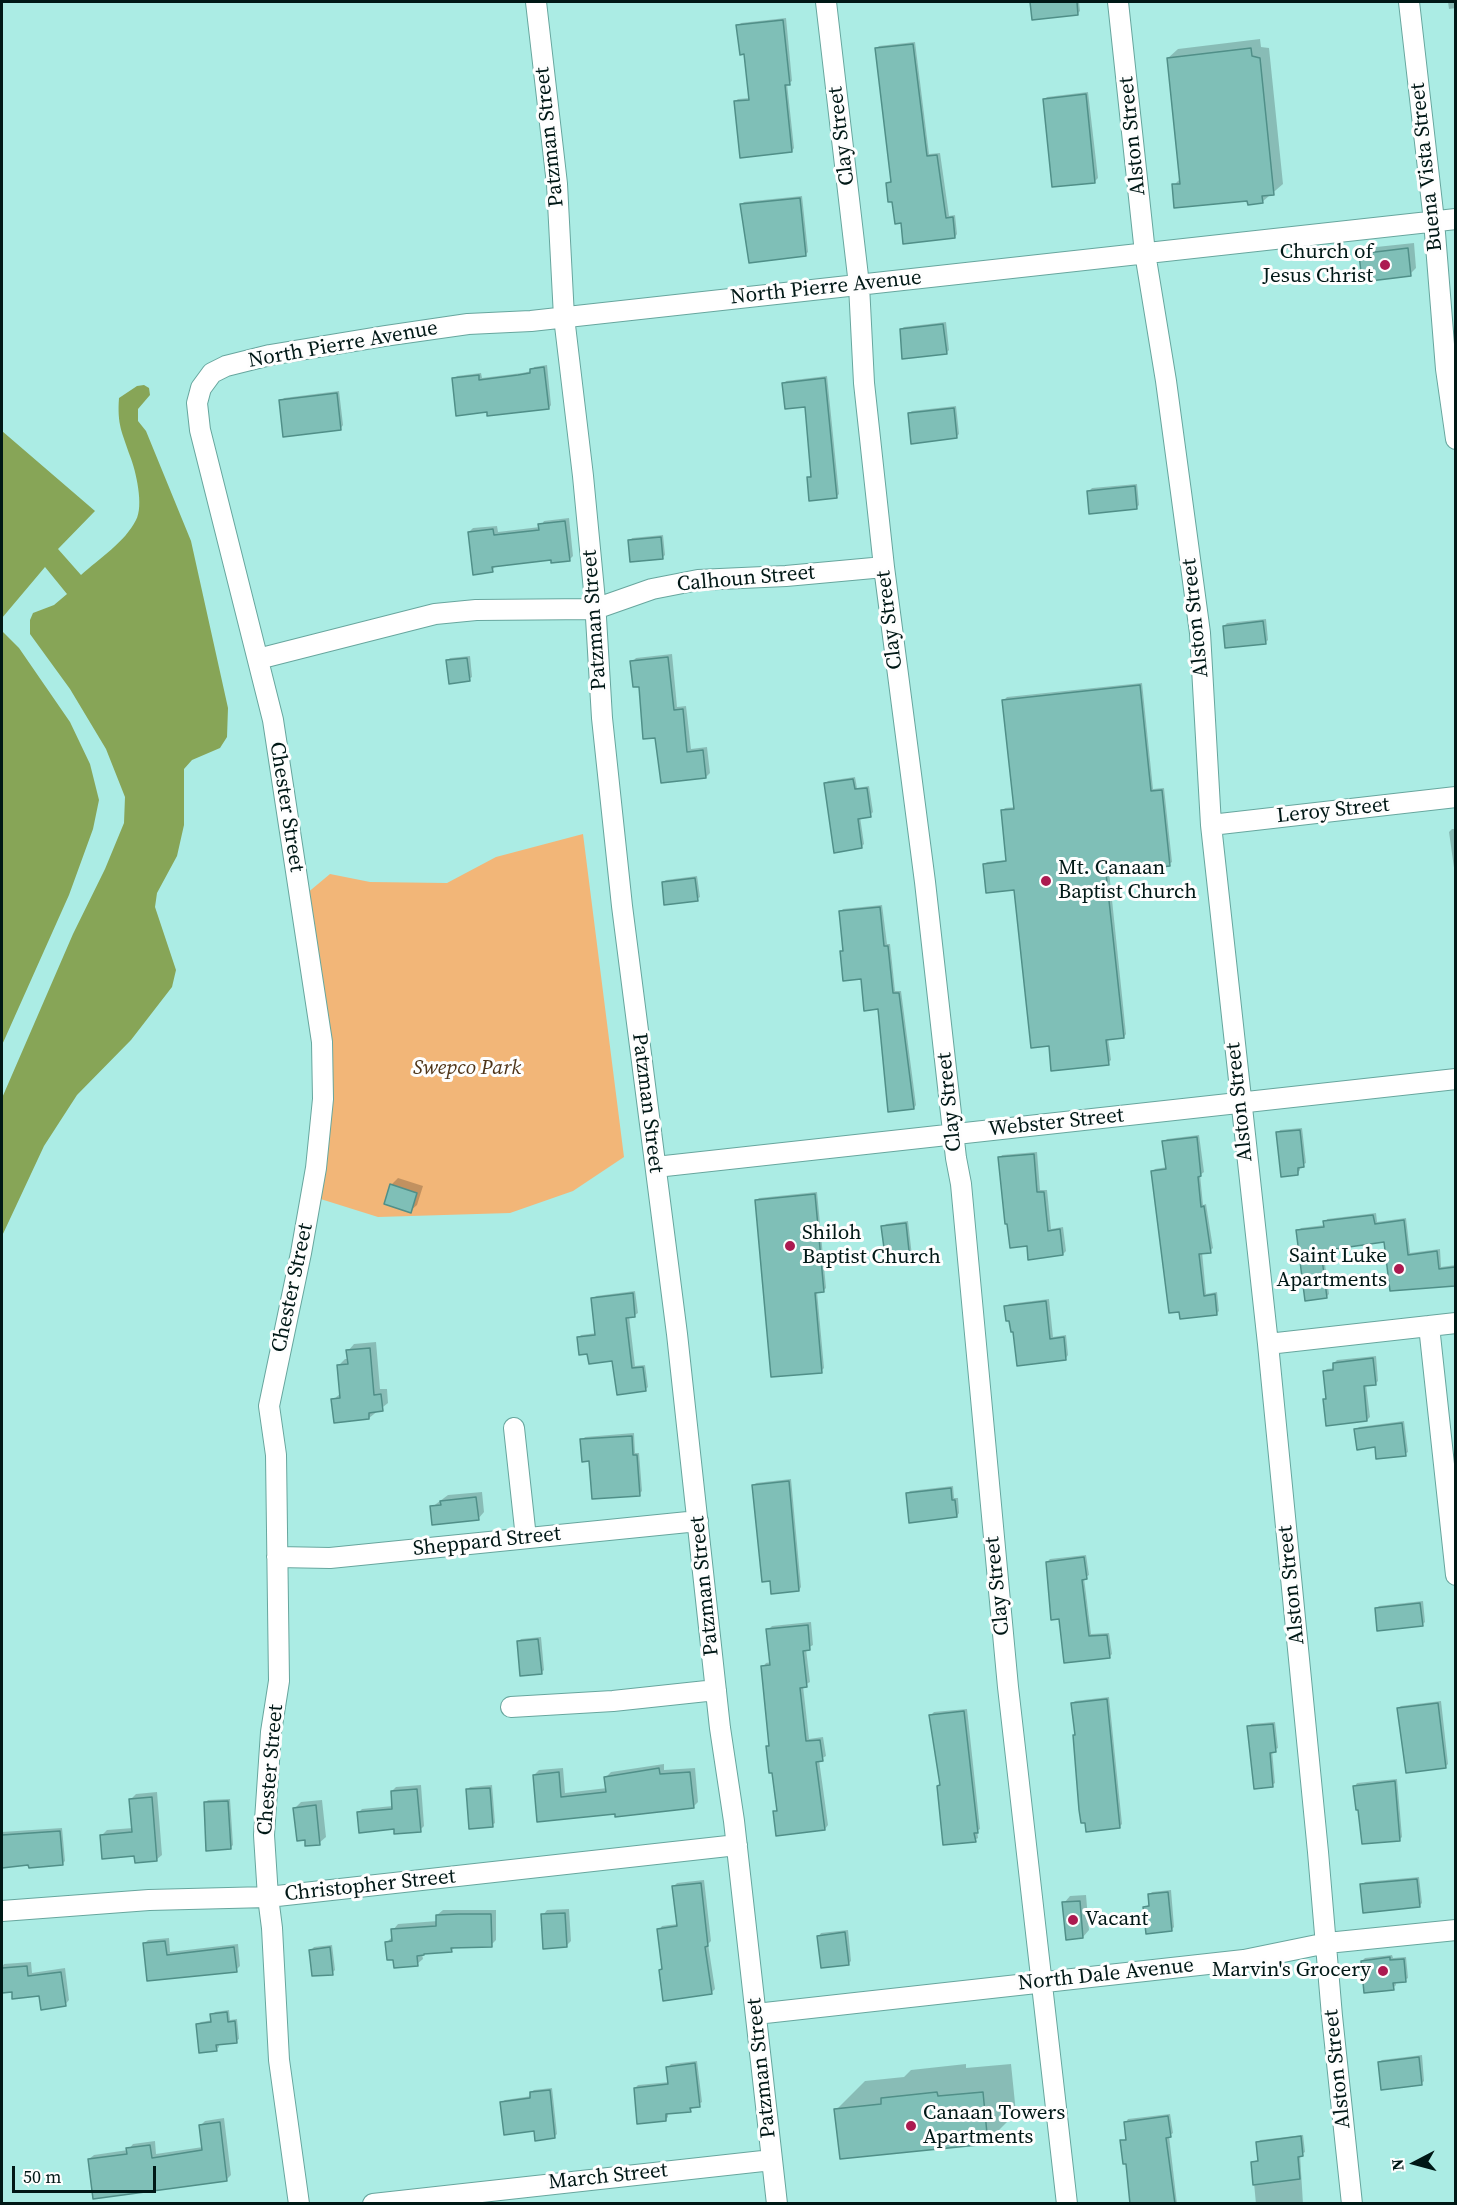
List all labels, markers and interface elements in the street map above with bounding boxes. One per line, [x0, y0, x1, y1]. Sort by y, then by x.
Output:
street label: Patzman Street [530, 66, 570, 208]
street label: Alston Street [1114, 75, 1152, 197]
street label: Buena Vista Street [1406, 81, 1448, 253]
street label: Clay Street [823, 85, 861, 187]
place label: Church of Jesus Christ [1263, 240, 1373, 290]
marker: Church of Jesus Christ [1378, 258, 1392, 272]
street label: North Pierre Avenue [729, 265, 923, 311]
street label: North Pierre Avenue [246, 316, 440, 374]
street label: Patzman Street [578, 549, 612, 691]
street label: Alston Street [1177, 557, 1215, 679]
street label: Calhoun Street [676, 560, 816, 598]
street label: Clay Street [871, 569, 909, 671]
street label: Chester Street [263, 740, 309, 874]
street label: Leroy Street [1275, 793, 1391, 829]
place label: Mt. Canaan Baptist Church [1058, 856, 1197, 906]
marker: Mt. Canaan Baptist Church [1039, 874, 1053, 888]
street label: Patzman Street [626, 1032, 668, 1174]
street label: Alston Street [1221, 1041, 1259, 1163]
street label: Clay Street [932, 1051, 968, 1153]
park label: Swepco Park [413, 1056, 521, 1082]
street label: Webster Street [987, 1103, 1125, 1143]
street label: Chester Street [267, 1221, 319, 1355]
place label: Shiloh Baptist Church [802, 1221, 941, 1271]
marker: Shiloh Baptist Church [783, 1239, 797, 1253]
place label: Saint Luke Apartments [1277, 1244, 1387, 1294]
marker: Saint Luke Apartments [1392, 1262, 1406, 1276]
street label: Patzman Street [685, 1515, 725, 1657]
street label: Sheppard Street [412, 1522, 562, 1562]
street label: Alston Street [1273, 1524, 1311, 1646]
street label: Clay Street [980, 1535, 1016, 1637]
street label: Chester Street [253, 1704, 289, 1836]
street label: Christopher Street [283, 1864, 457, 1908]
place label: Vacant [1085, 1907, 1148, 1933]
marker: Vacant [1066, 1913, 1080, 1927]
street label: North Dale Avenue [1017, 1953, 1195, 1997]
place label: Marvin's Grocery [1212, 1958, 1371, 1984]
marker: Marvin's Grocery [1376, 1964, 1390, 1978]
street label: Patzman Street [742, 1997, 782, 2139]
street label: Alston Street [1319, 2008, 1357, 2130]
place label: Canaan Towers Apartments [923, 2101, 1065, 2151]
marker: Canaan Towers Apartments [904, 2119, 918, 2133]
north arrow [1385, 2133, 1445, 2193]
scale bar [15, 2154, 159, 2192]
street label: March Street [547, 2158, 669, 2196]
text: N [1386, 2158, 1409, 2172]
text: 50 m [23, 2164, 61, 2189]

